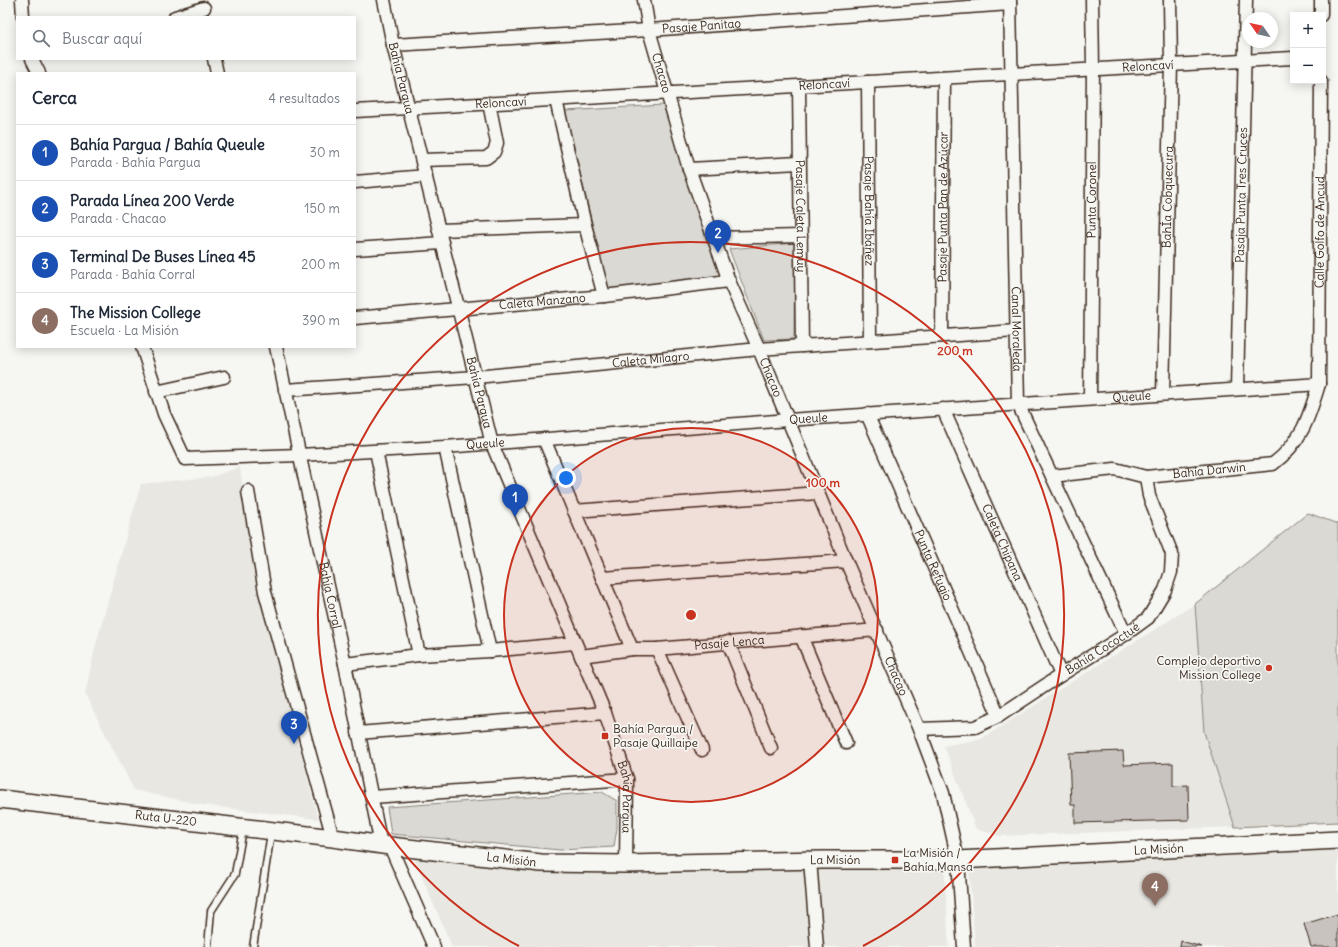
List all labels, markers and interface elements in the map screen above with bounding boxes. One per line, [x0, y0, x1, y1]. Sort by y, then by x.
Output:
north arrow [1242, 12, 1278, 48]
map controls [1290, 12, 1326, 84]
button: + [1290, 12, 1326, 48]
street label: Pasaje Panitao [661, 15, 742, 36]
search box [16, 16, 356, 60]
icon: search [30, 27, 52, 49]
text: Buscar aquí [62, 29, 142, 48]
street label: Bahía Pargua [386, 41, 418, 115]
button: − [1290, 48, 1326, 84]
street label: Chacao [649, 51, 675, 95]
street label: Reloncaví [1121, 57, 1174, 75]
street label: Reloncaví [798, 75, 851, 93]
text: Cerca [32, 87, 77, 109]
text: 4 resultados [268, 90, 340, 107]
street label: Reloncaví [475, 93, 527, 111]
street label: Pasaja Punta Tres Cruces [1232, 127, 1250, 263]
street label: Pasaje Punta Pan de Azúcar [934, 131, 951, 283]
text: Bahía Pargua / Bahía Queule [70, 135, 265, 154]
text: 1 [42, 144, 48, 161]
text: 30 m [310, 144, 340, 161]
street label: BahÍa Cobquecura [1159, 146, 1176, 248]
text: Parada · Bahía Pargua [70, 154, 201, 171]
street label: Pasaje Bahía Ibáñez [862, 156, 877, 266]
street label: Pasaje Caleta Lemuy [793, 160, 809, 272]
street label: Punta Coronel [1083, 161, 1099, 239]
street label: Calle Golfo de Ancud [1312, 176, 1327, 288]
text: Parada Línea 200 Verde [70, 191, 234, 210]
text: 2 [41, 200, 49, 217]
text: 150 m [304, 200, 340, 217]
text: Parada · Chacao [70, 210, 166, 227]
pin: 2 [705, 220, 731, 253]
text: Terminal De Buses Línea 45 [70, 247, 256, 266]
text: 3 [41, 256, 49, 273]
text: 200 m [301, 256, 340, 273]
text: Parada · Bahía Corral [70, 266, 195, 283]
street label: Canal Moraleda [1009, 286, 1025, 372]
street label: Caleta Manzano [498, 290, 587, 312]
text: The Mission College [70, 303, 201, 322]
text: 4 [41, 312, 49, 329]
text: 390 m [302, 312, 340, 329]
text: Escuela · La Misión [70, 322, 179, 339]
text: 200 m [937, 343, 973, 358]
street label: Caleta Milagro [611, 348, 690, 371]
street label: Bahía Pargua [464, 355, 496, 430]
street label: Chacao [756, 355, 786, 399]
street label: Queule [1112, 387, 1151, 405]
street label: Queule [789, 409, 828, 427]
street label: Queule [466, 434, 505, 452]
street label: Bahía Darwin [1172, 459, 1247, 481]
your location [556, 468, 576, 488]
text: 100 m [806, 475, 840, 490]
pin: 1 [502, 484, 528, 517]
street label: Caleta Chipana [979, 501, 1026, 583]
street label: Punta Refugio [911, 527, 956, 603]
street label: Bahía Corral [316, 560, 345, 630]
centre of rings [684, 608, 698, 622]
street label: Bahía Cococtué [1062, 619, 1142, 677]
street label: Pasaje Lenca [693, 632, 765, 653]
place label: Complejo deportivo Mission College [1156, 653, 1261, 682]
street label: Chacao [881, 654, 912, 698]
marker: Complejo deportivo Mission College [1264, 663, 1274, 673]
pin: 3 [281, 711, 307, 744]
place label: Bahía Pargua / Pasaje Quillaipe [613, 721, 698, 750]
marker: Bahía Pargua / Pasaje Quillaipe [600, 731, 610, 741]
street label: Bahía Pargua [614, 759, 635, 833]
street label: Ruta U-220 [134, 807, 198, 829]
street label: La Misión [1133, 840, 1184, 858]
place label: La Misión / Bahía Mansa [903, 845, 973, 874]
street label: La Misión [486, 849, 537, 869]
street label: La Misión [810, 852, 860, 867]
marker: La Misión / Bahía Mansa [890, 855, 900, 865]
pin: 4 [1142, 873, 1168, 906]

